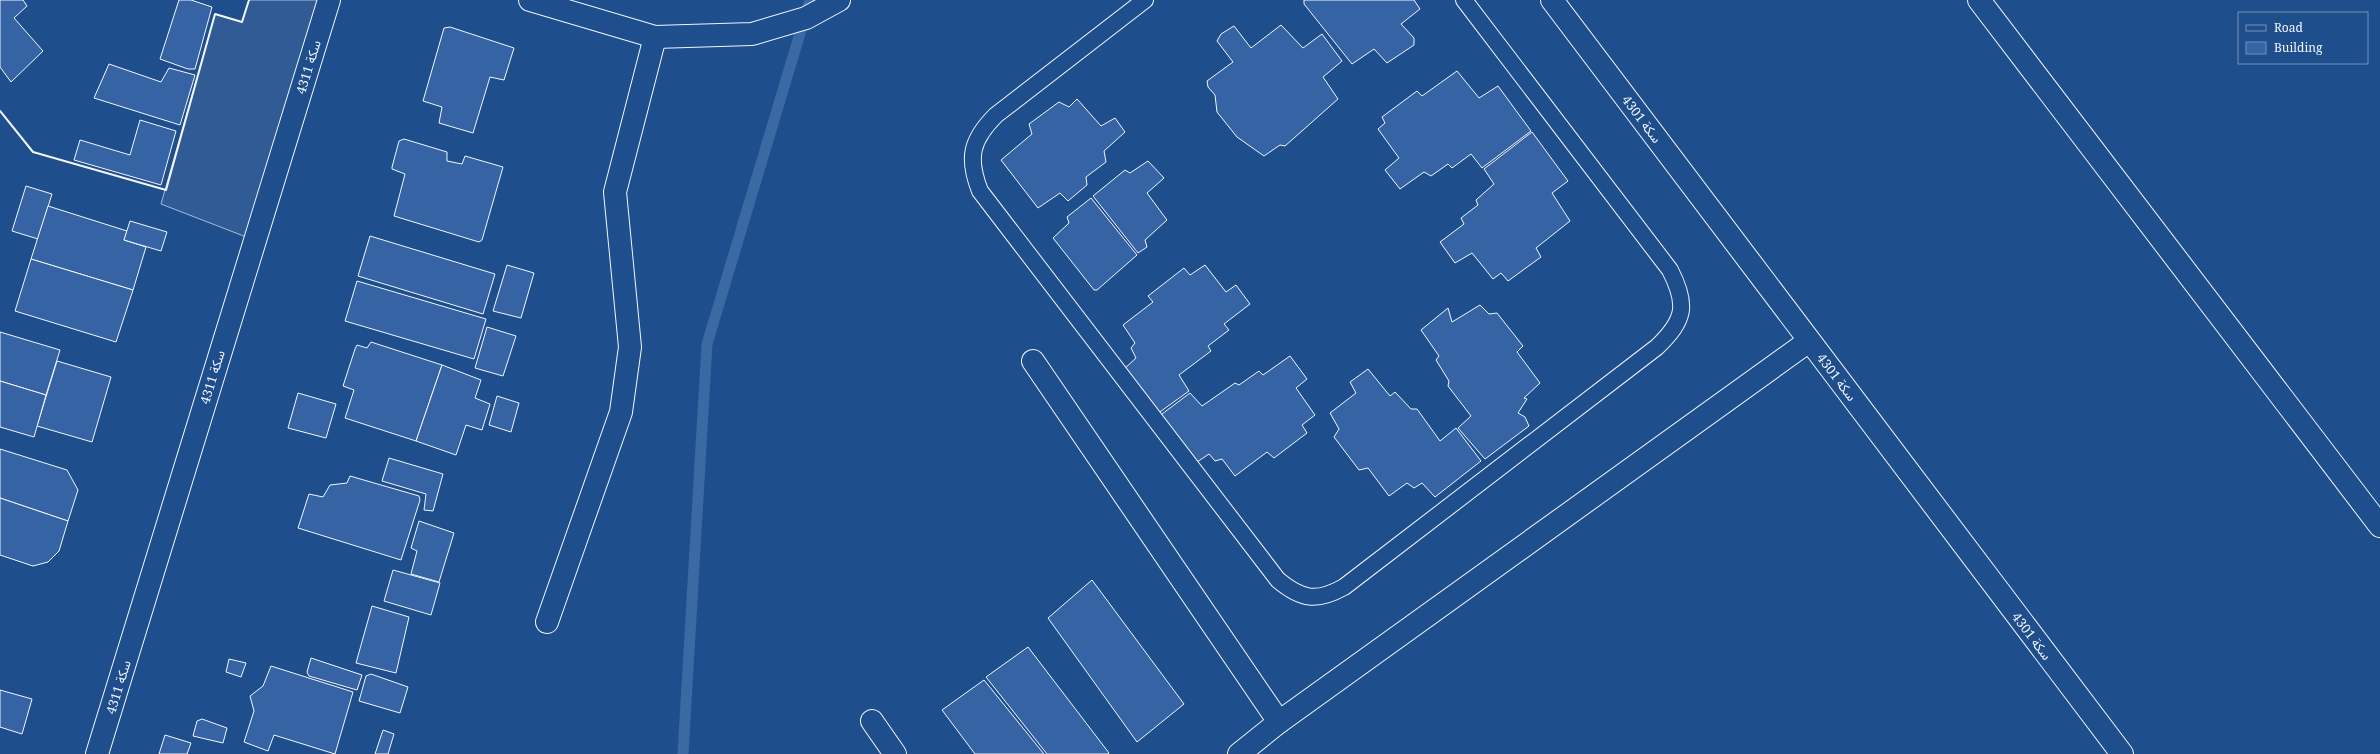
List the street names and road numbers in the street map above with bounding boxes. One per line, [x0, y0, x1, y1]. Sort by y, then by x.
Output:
street label: سكة 4311 [291, 38, 325, 96]
street label: سكة 4301 [1618, 91, 1666, 147]
street label: سكة 4311 [195, 348, 229, 406]
street label: سكة 4301 [1813, 349, 1861, 405]
street label: سكة 4301 [2008, 608, 2056, 664]
street label: سكة 4311 [101, 658, 135, 716]

